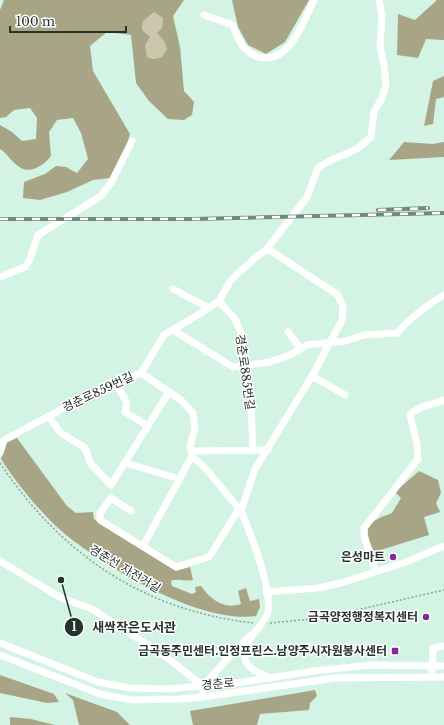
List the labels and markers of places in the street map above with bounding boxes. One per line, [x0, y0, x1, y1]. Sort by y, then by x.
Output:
place label: 은성마트 [341, 549, 385, 564]
marker: 은성마트 [388, 552, 398, 562]
place label: 금곡양정행정복지센터 [308, 609, 418, 624]
marker: 금곡양정행정복지센터 [421, 612, 431, 622]
callout: 새싹작은도서관 [64, 615, 184, 640]
place label: 금곡동주민센터.인정프린스.남양주시자원봉사센터 [138, 643, 387, 658]
marker: 금곡동주민센터.인정프린스.남양주시자원봉사센터 [390, 646, 400, 656]

